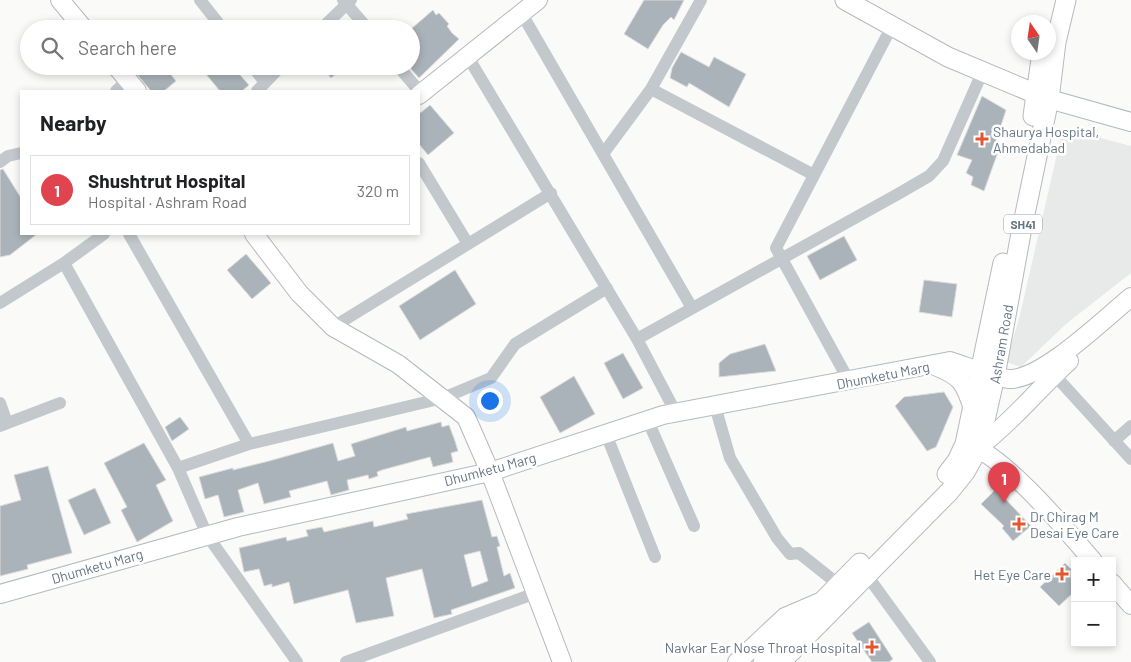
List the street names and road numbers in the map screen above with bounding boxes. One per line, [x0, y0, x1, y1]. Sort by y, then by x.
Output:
road number: SH41 [1004, 214, 1042, 233]
street label: Ashram Road [986, 303, 1016, 385]
street label: Dhumketu Marg [835, 358, 931, 392]
street label: Dhumketu Marg [442, 449, 538, 489]
street label: Dhumketu Marg [49, 545, 145, 587]

